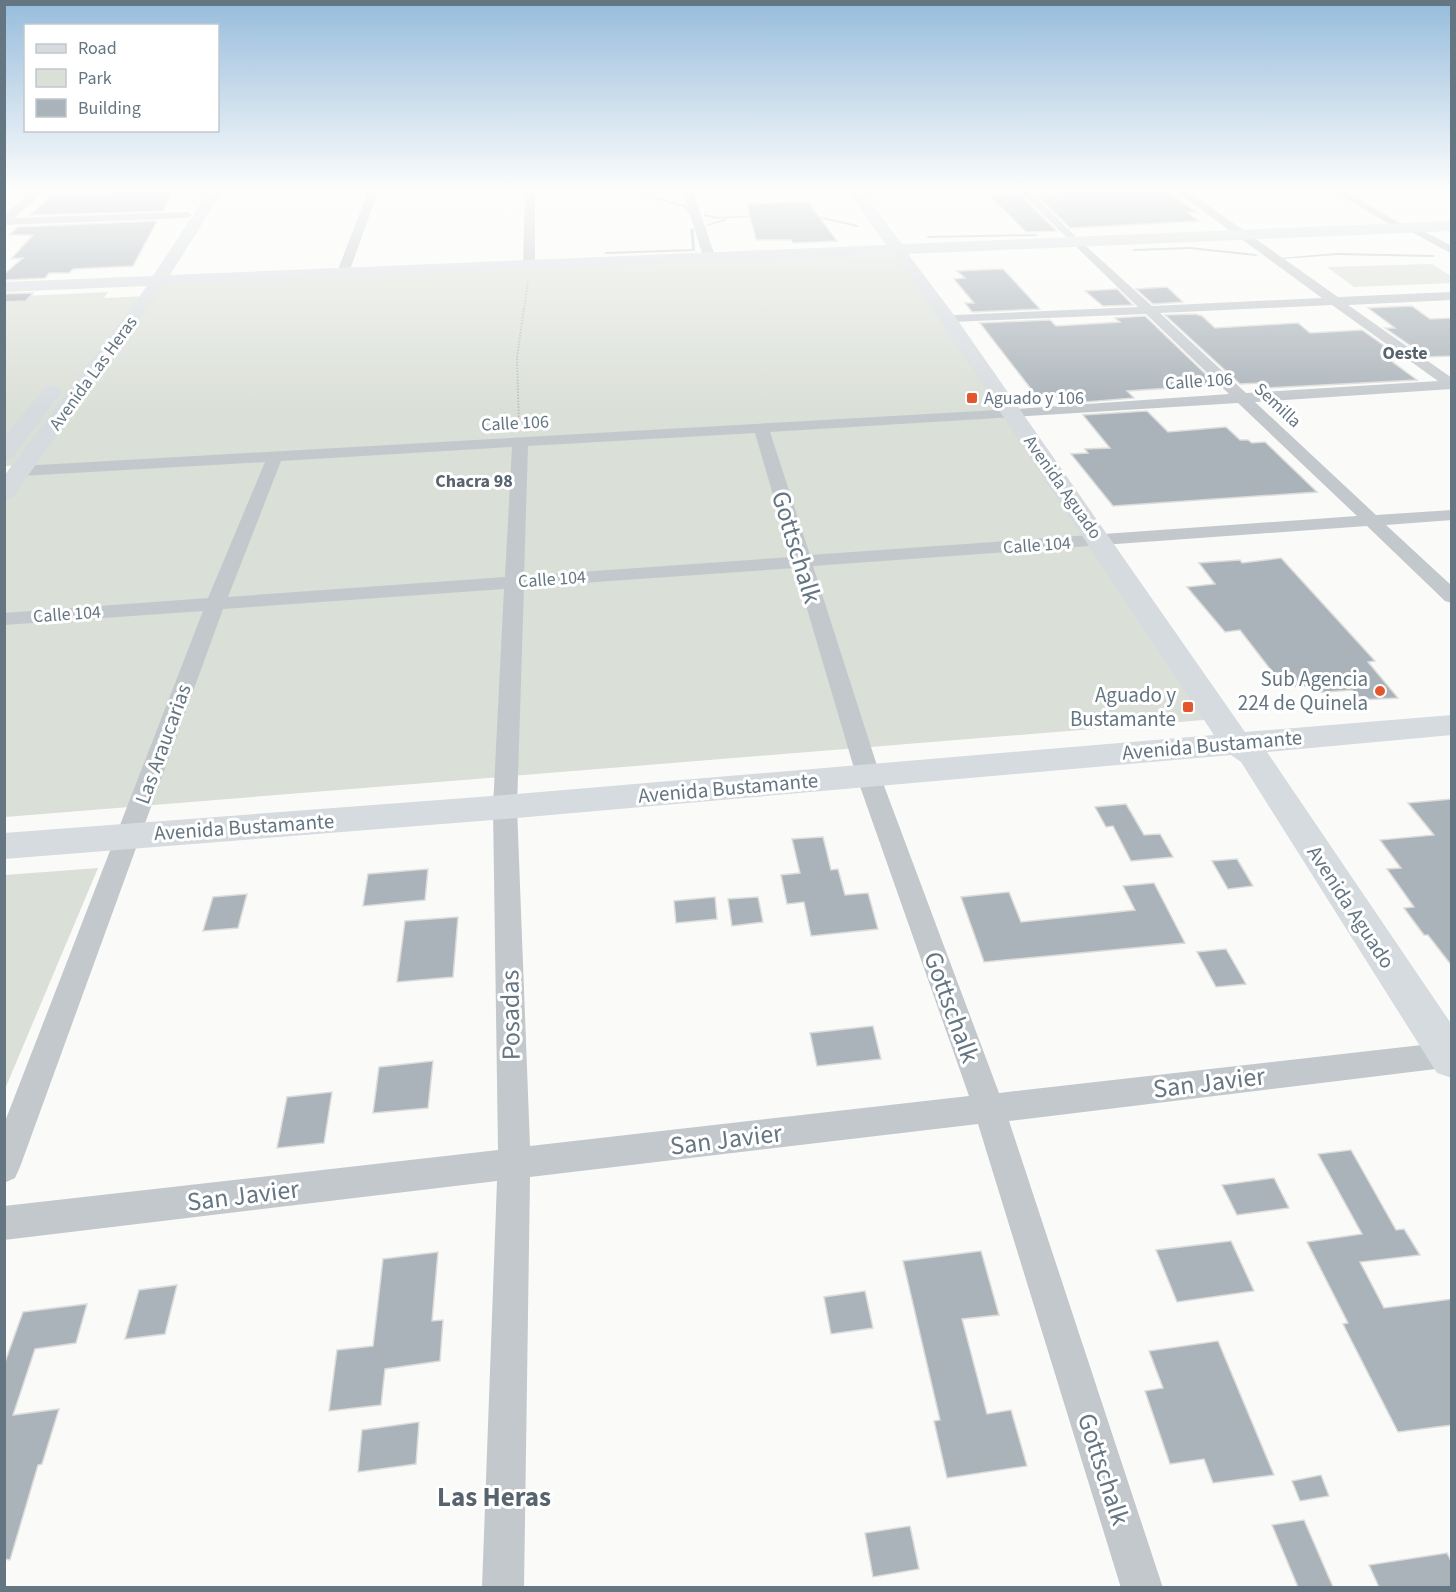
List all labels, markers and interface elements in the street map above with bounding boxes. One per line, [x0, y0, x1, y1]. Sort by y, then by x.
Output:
legend [24, 24, 219, 132]
text: Road [78, 36, 117, 61]
text: Park [78, 66, 112, 91]
text: Building [78, 96, 141, 121]
street label: Avenida Las Heras [43, 311, 143, 436]
district label: Oeste [1382, 341, 1428, 366]
street label: Calle 106 [1164, 367, 1234, 396]
street label: Semilla [1249, 377, 1307, 434]
place label: Aguado y 106 [984, 386, 1084, 411]
marker: Aguado y 106 [965, 391, 979, 405]
street label: Calle 106 [480, 409, 550, 438]
street label: Avenida Aguado [1018, 430, 1108, 544]
district label: Chacra 98 [435, 469, 513, 494]
street label: Gottschalk [762, 486, 831, 608]
street label: Calle 104 [1002, 531, 1072, 560]
street label: Calle 104 [517, 565, 587, 594]
street label: Calle 104 [32, 600, 102, 629]
place label: Sub Agencia 224 de Quinela [1238, 664, 1368, 718]
street label: Las Araucarias [127, 680, 199, 808]
place label: Aguado y Bustamante [1070, 680, 1176, 734]
marker: Sub Agencia 224 de Quinela [1373, 684, 1387, 698]
marker: Aguado y Bustamante [1181, 700, 1195, 714]
street label: Avenida Bustamante [1121, 722, 1303, 768]
street label: Avenida Bustamante [637, 765, 819, 811]
street label: Avenida Bustamante [153, 806, 335, 848]
street label: Avenida Aguado [1300, 839, 1402, 975]
street label: Gottschalk [914, 946, 989, 1068]
street label: Posadas [491, 969, 530, 1061]
street label: San Javier [1151, 1057, 1268, 1108]
street label: San Javier [668, 1114, 785, 1165]
street label: San Javier [185, 1170, 302, 1221]
street label: Gottschalk [1068, 1408, 1139, 1530]
district label: Las Heras [437, 1478, 551, 1517]

